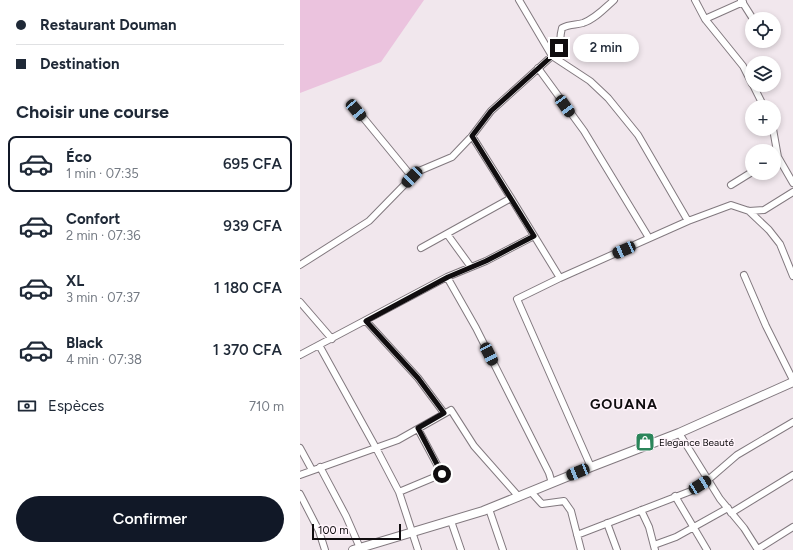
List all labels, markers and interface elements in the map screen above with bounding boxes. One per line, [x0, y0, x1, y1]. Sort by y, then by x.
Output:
map controls [745, 12, 781, 180]
button: locate [745, 12, 781, 48]
text: Restaurant Douman [40, 16, 177, 34]
callout: 2 min [573, 34, 639, 62]
route end [550, 39, 568, 57]
text: 2 min [590, 40, 622, 55]
text: Destination [40, 55, 119, 73]
button: layers [745, 56, 781, 92]
car [553, 93, 577, 119]
car [344, 97, 368, 123]
button: + [745, 100, 781, 136]
text: Choisir une course [16, 101, 169, 123]
button: − [745, 144, 781, 180]
icon: car [18, 146, 54, 182]
text: Éco [66, 148, 92, 166]
text: 695 CFA [223, 155, 282, 173]
car [399, 164, 425, 190]
text: 1 min · 07:35 [66, 166, 139, 181]
icon: car [18, 208, 54, 244]
text: Confort [66, 210, 120, 228]
text: 939 CFA [223, 217, 282, 235]
text: 2 min · 07:36 [66, 228, 141, 243]
car [611, 240, 637, 260]
icon: car [18, 270, 54, 306]
text: XL [66, 272, 84, 290]
text: 1 180 CFA [214, 279, 282, 297]
text: 3 min · 07:37 [66, 290, 140, 305]
icon: car [18, 332, 54, 368]
text: Black [66, 334, 103, 352]
text: 1 370 CFA [213, 341, 282, 359]
car [478, 341, 500, 367]
text: 4 min · 07:38 [66, 352, 142, 367]
icon: cash [16, 395, 38, 417]
district label: GOUANA [590, 396, 658, 413]
text: Espèces [48, 397, 104, 415]
text: 710 m [249, 399, 284, 414]
shop icon: Elegance Beauté [634, 431, 656, 453]
place label: Elegance Beauté [659, 436, 734, 449]
car [565, 462, 591, 482]
route start [433, 465, 451, 483]
car [687, 474, 713, 496]
button: Confirmer [16, 496, 284, 542]
scale bar [312, 522, 401, 541]
text: 100 m [318, 524, 349, 537]

